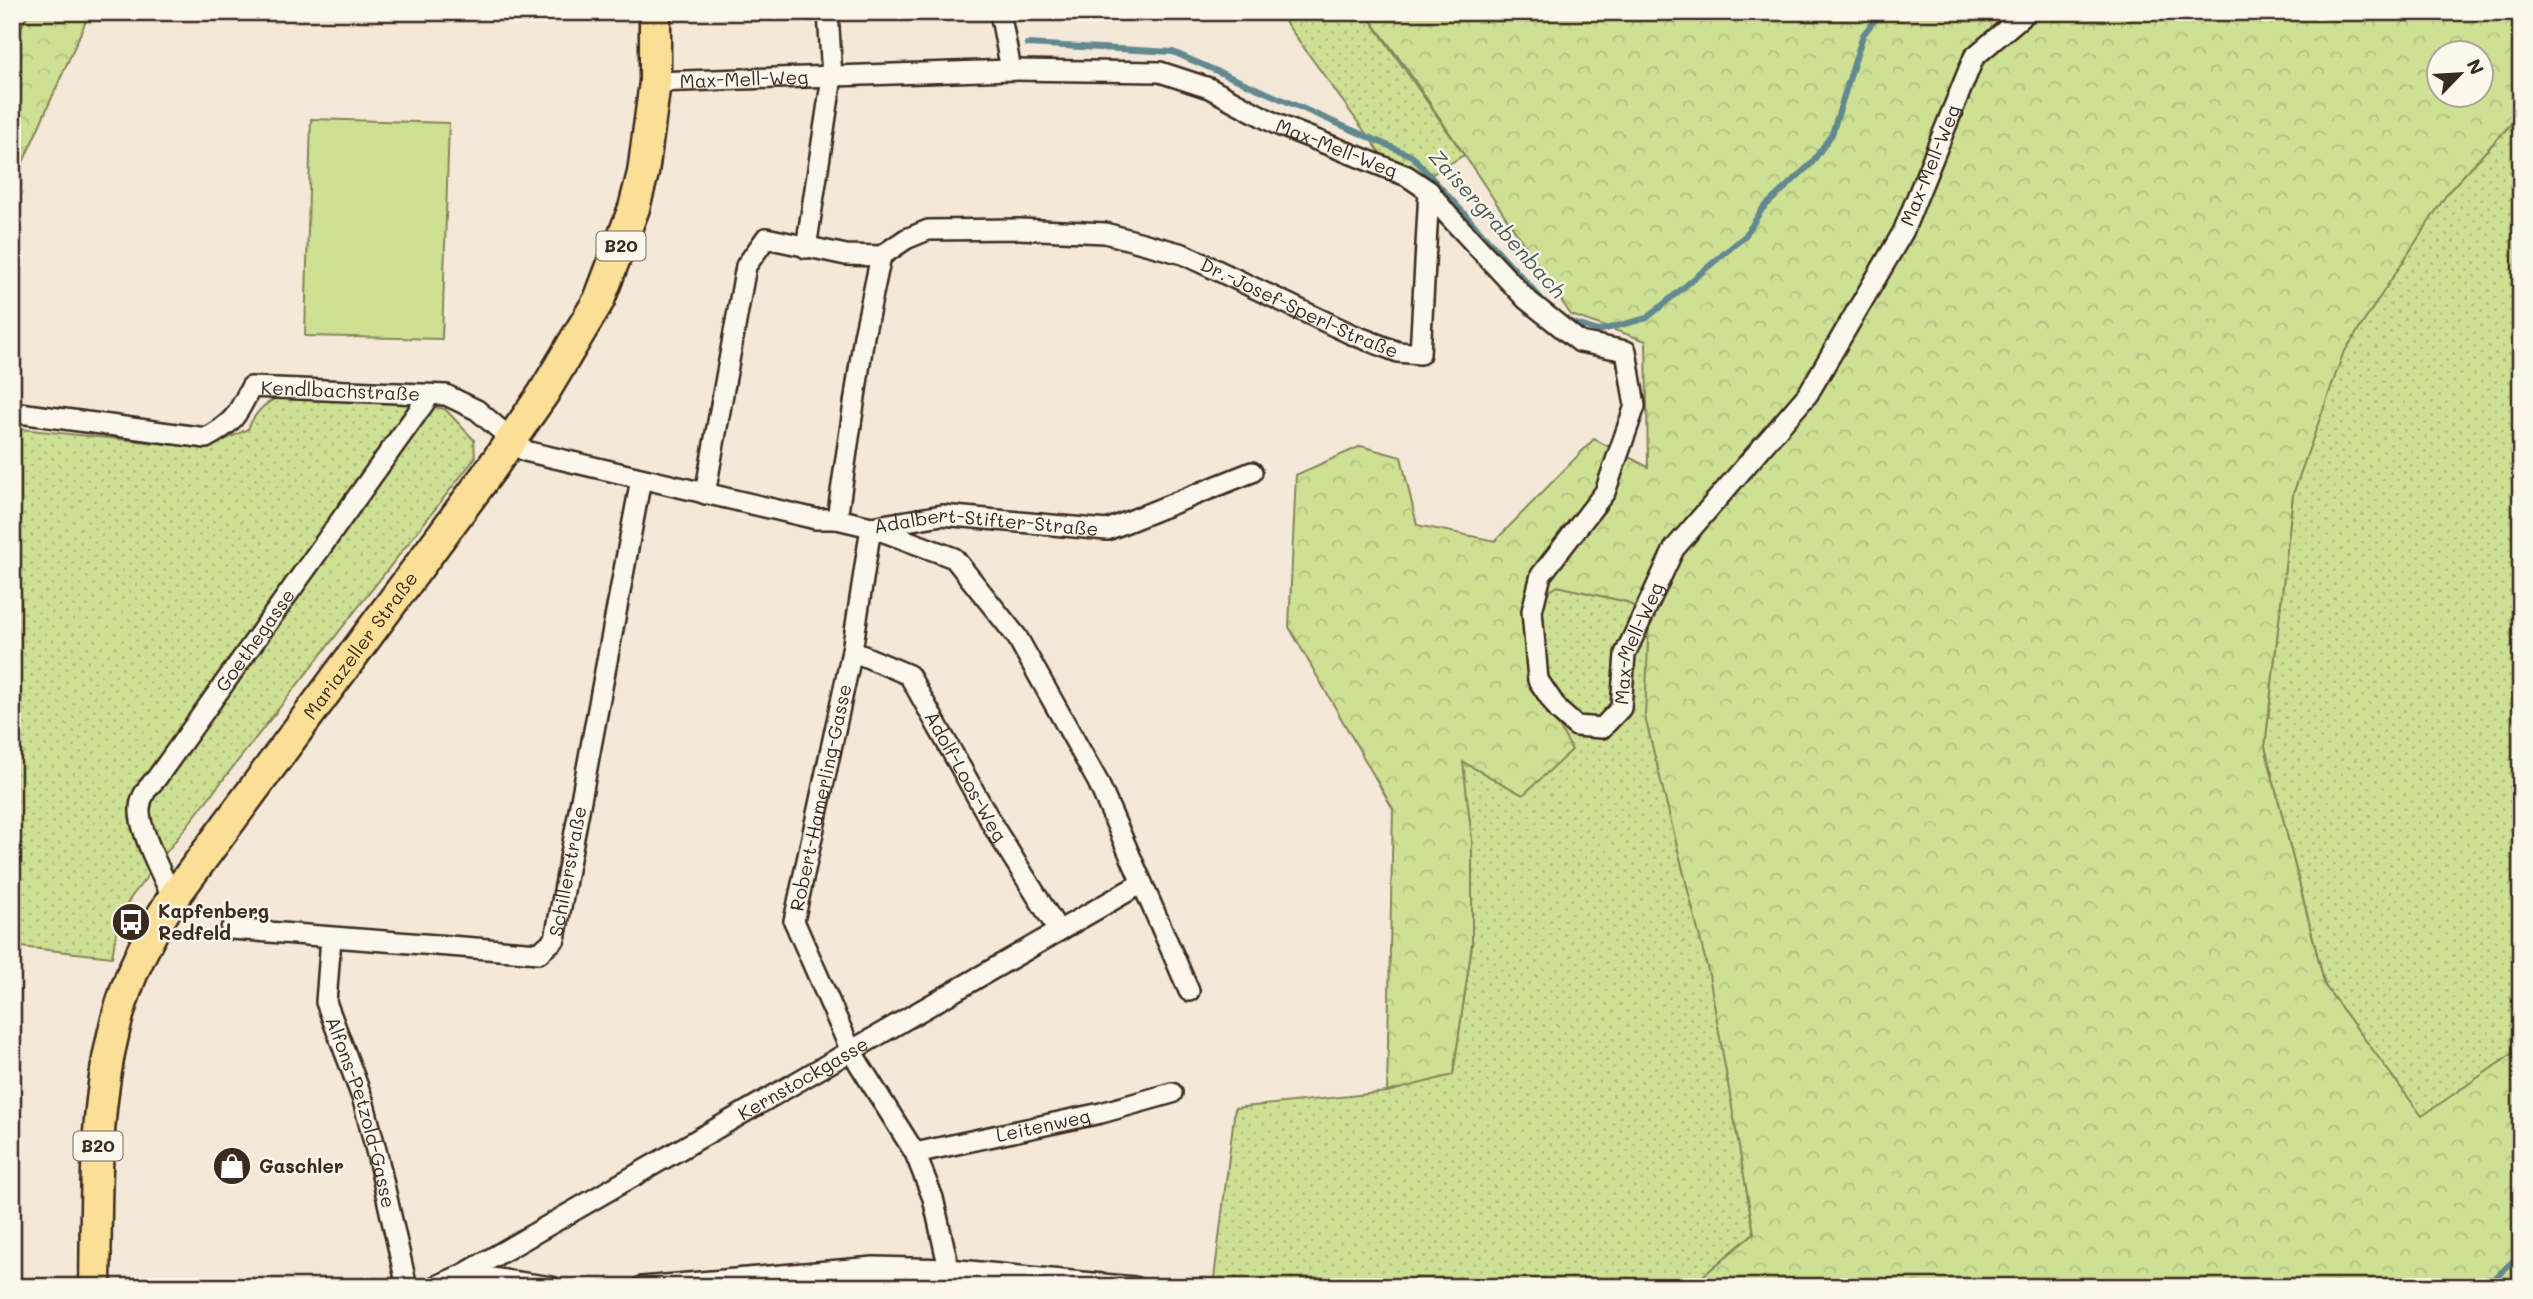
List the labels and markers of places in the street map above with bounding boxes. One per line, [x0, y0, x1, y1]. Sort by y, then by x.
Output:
place label: Kapfenberg Redfeld [158, 898, 269, 945]
bus stop icon: Kapfenberg Redfeld [110, 901, 152, 943]
shop icon: Gaschler [211, 1145, 253, 1187]
place label: Gaschler [259, 1153, 344, 1178]

